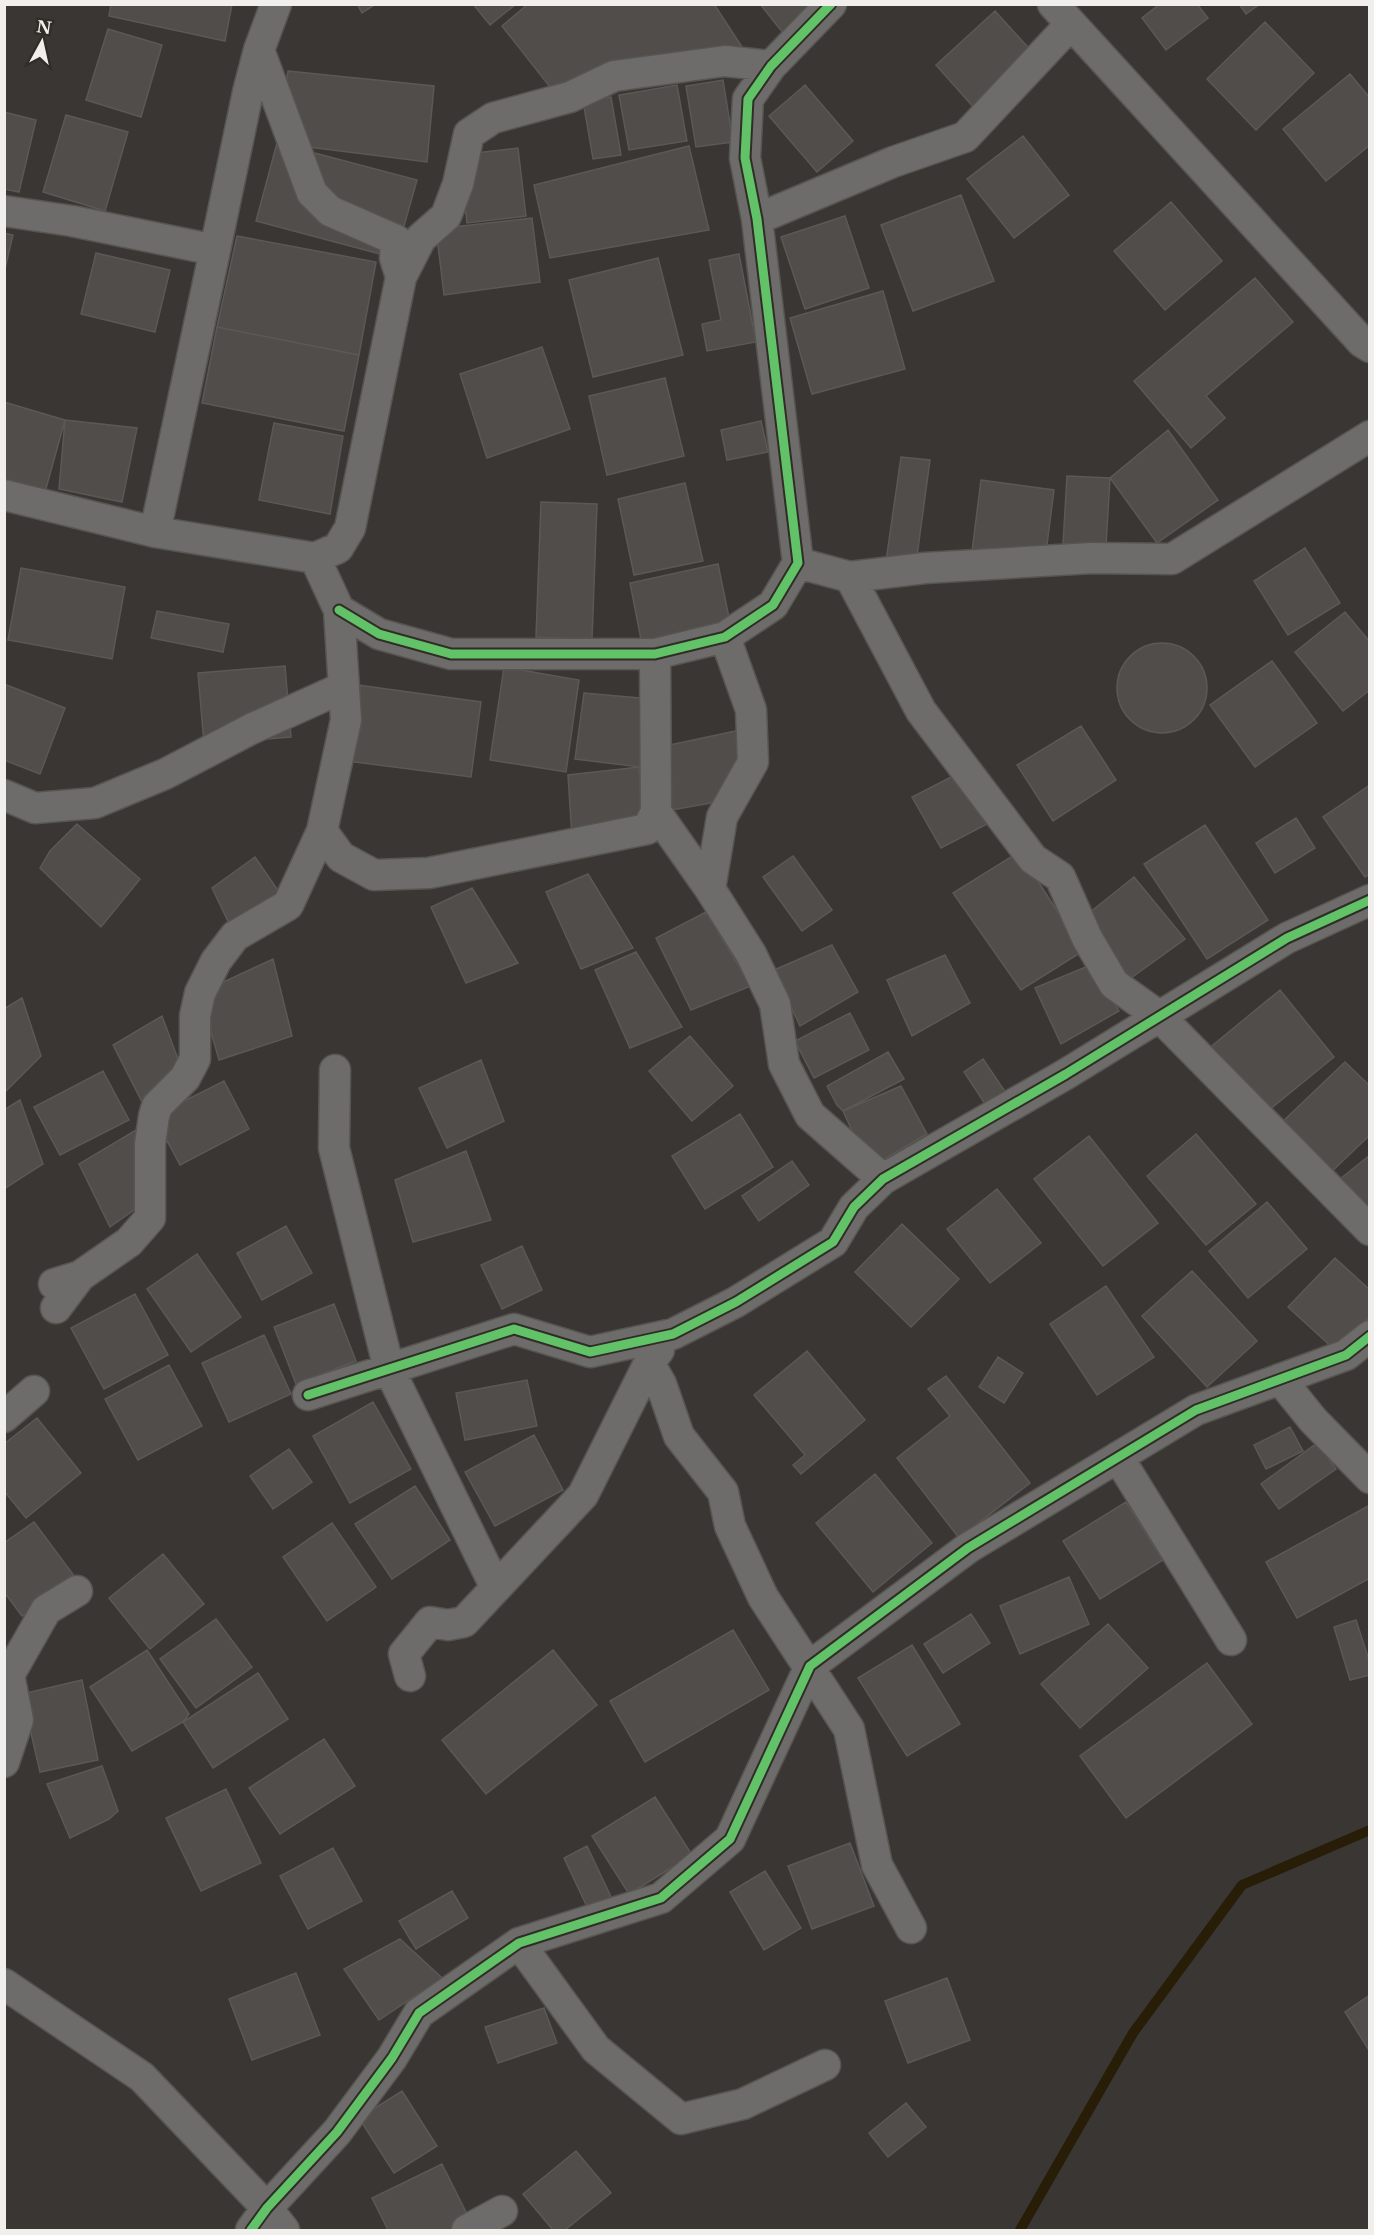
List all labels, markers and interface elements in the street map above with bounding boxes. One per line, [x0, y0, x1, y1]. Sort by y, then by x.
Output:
north arrow [12, 12, 72, 72]
text: N [35, 16, 53, 38]

